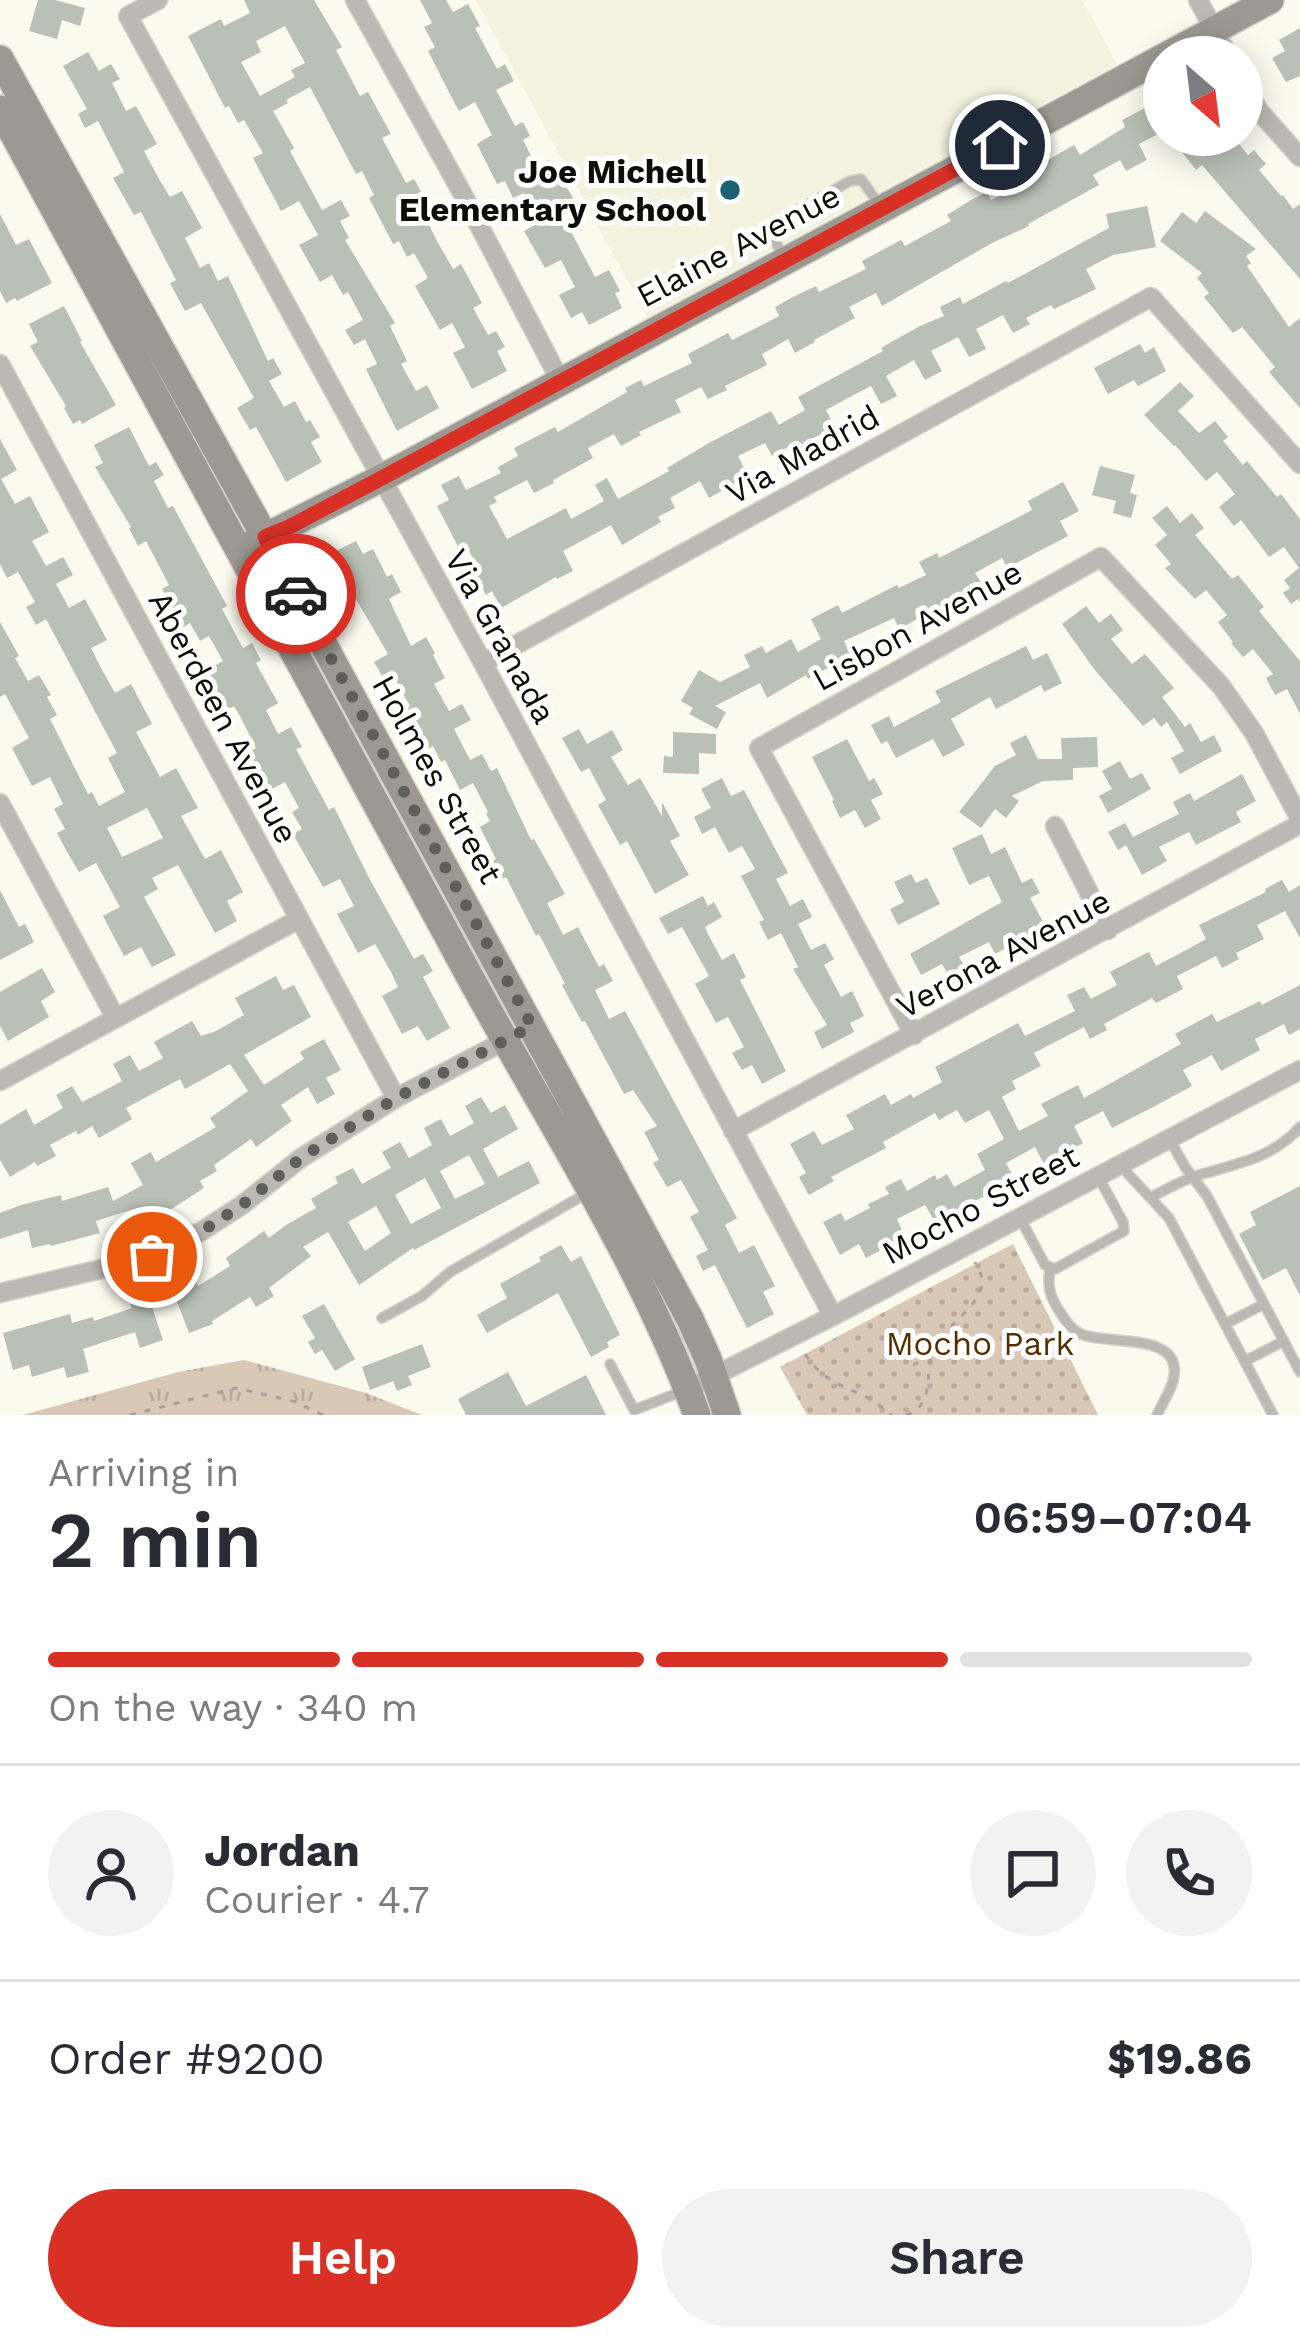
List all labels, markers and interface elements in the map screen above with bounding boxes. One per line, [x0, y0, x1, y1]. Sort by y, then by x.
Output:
north arrow [1143, 36, 1263, 156]
map controls [1143, 36, 1263, 156]
pin [949, 94, 1051, 196]
icon: home [967, 112, 1033, 178]
place label: Joe Michell Elementary School [399, 152, 706, 229]
street label: Elaine Avenue [630, 175, 847, 315]
marker: Joe Michell Elementary School [717, 177, 743, 203]
street label: Via Madrid [719, 396, 886, 513]
courier [236, 534, 356, 654]
street label: Via Granada [437, 542, 564, 730]
street label: Lisbon Avenue [806, 552, 1029, 699]
icon: car [263, 561, 329, 627]
street label: Aberdeen Avenue [141, 584, 307, 850]
street label: Holmes Street [364, 668, 511, 890]
street label: Verona Avenue [890, 881, 1117, 1026]
street label: Mocho Street [875, 1136, 1085, 1273]
pin [101, 1206, 203, 1308]
icon: bag [119, 1224, 185, 1290]
park label: Mocho Park [886, 1324, 1074, 1363]
text: Arriving in [48, 1450, 239, 1495]
text: 06:59–07:04 [973, 1491, 1252, 1544]
text: 2 min [48, 1494, 262, 1586]
text: On the way · 340 m [48, 1685, 418, 1730]
button: person [48, 1810, 174, 1936]
button: chat [970, 1810, 1096, 1936]
button: phone [1126, 1810, 1252, 1936]
text: Jordan [204, 1824, 360, 1877]
text: Courier · 4.7 [204, 1877, 430, 1922]
text: Order #9200 [48, 2032, 325, 2085]
text: $19.86 [1107, 2032, 1252, 2085]
button: Help [48, 2189, 638, 2327]
button: Share [662, 2189, 1252, 2327]

